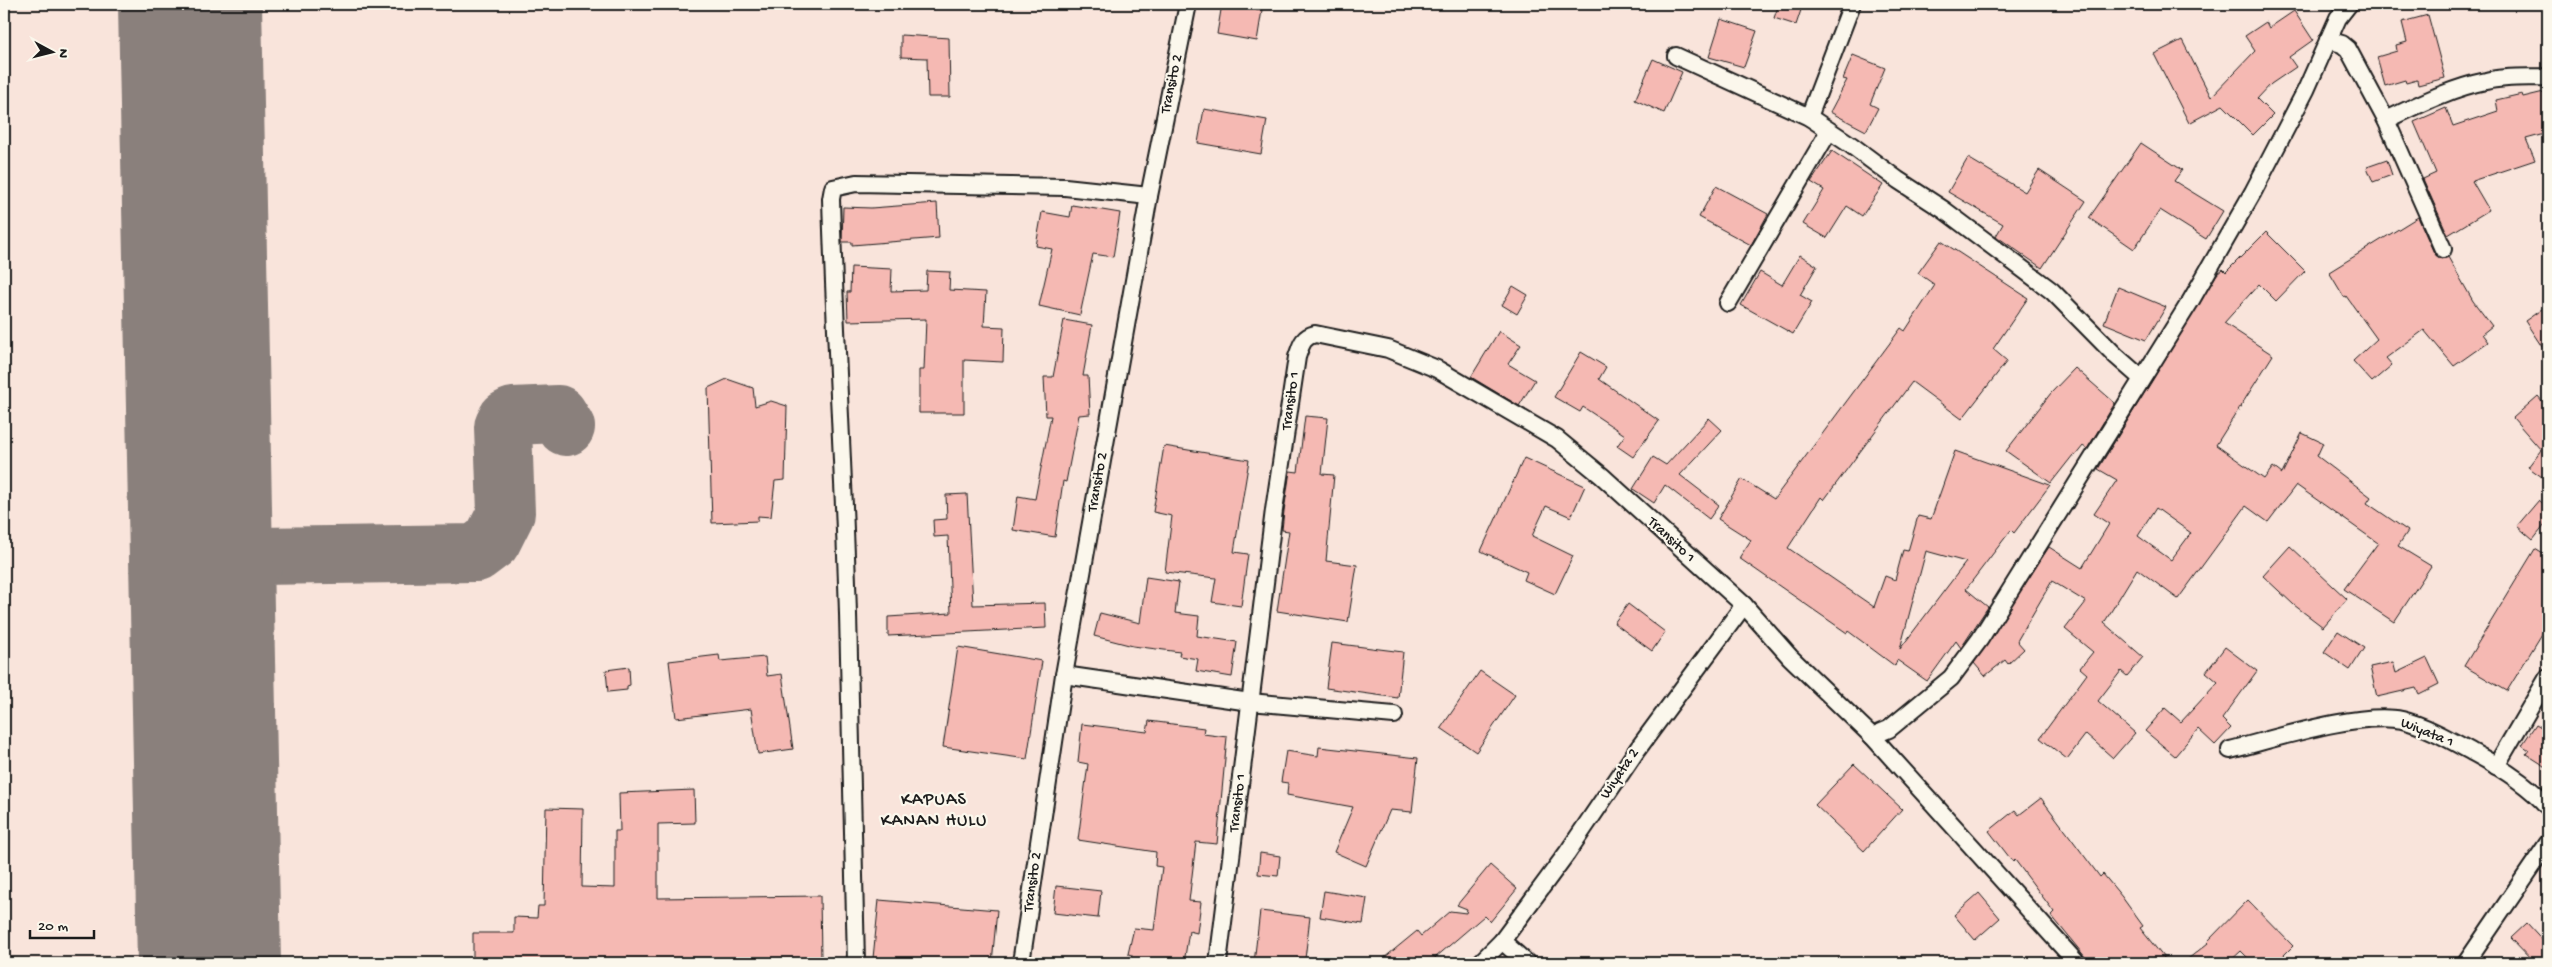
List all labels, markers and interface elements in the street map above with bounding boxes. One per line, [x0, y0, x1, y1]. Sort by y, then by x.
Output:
north arrow [28, 28, 78, 78]
text: N [53, 48, 71, 59]
street label: Transito 2 [1157, 53, 1187, 116]
street label: Transito 1 [1278, 371, 1304, 432]
street label: Transito 2 [1084, 451, 1112, 514]
street label: Transito 1 [1643, 513, 1699, 567]
street label: Wiyata 1 [2398, 714, 2456, 752]
street label: Wiyata 2 [1597, 745, 1643, 803]
street label: Transito 1 [1225, 773, 1251, 834]
district label: KAPUAS KANAN HULU [881, 790, 987, 832]
street label: Transito 2 [1020, 851, 1046, 914]
scale bar [30, 907, 94, 939]
text: 20 m [38, 918, 68, 936]

